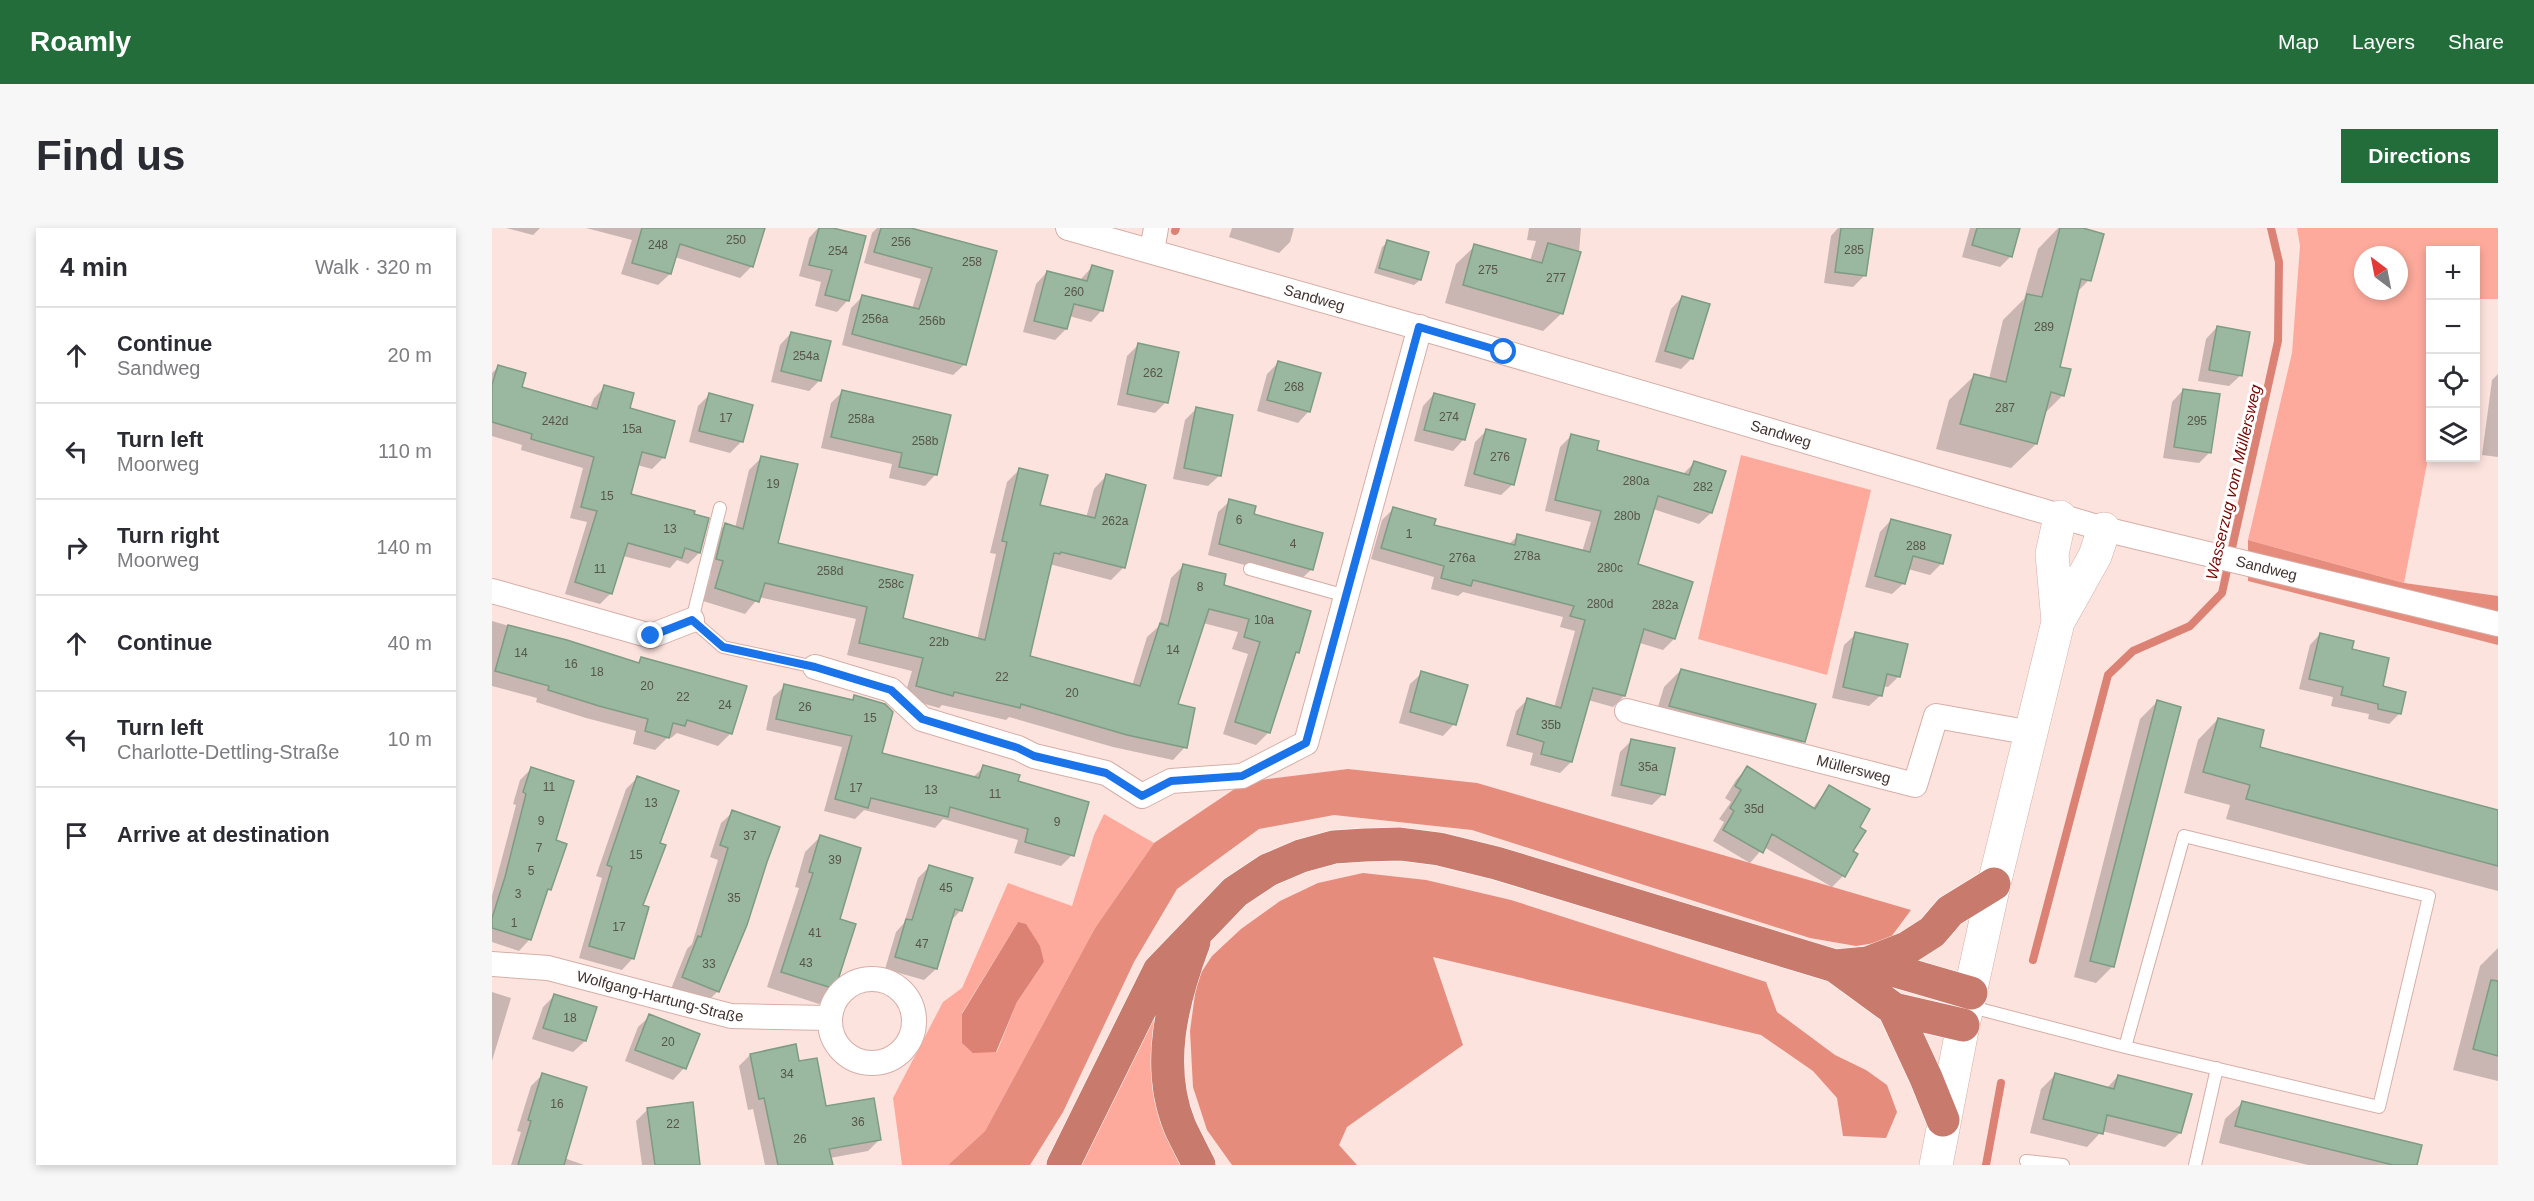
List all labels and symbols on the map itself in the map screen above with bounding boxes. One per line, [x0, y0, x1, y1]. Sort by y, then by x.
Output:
house number: 250 [726, 233, 746, 247]
house number: 256 [891, 235, 911, 249]
house number: 248 [648, 238, 668, 252]
house number: 285 [1844, 243, 1864, 257]
house number: 254 [828, 244, 848, 258]
north arrow [2354, 246, 2408, 300]
house number: 258 [962, 255, 982, 269]
house number: 275 [1478, 263, 1498, 277]
house number: 277 [1546, 271, 1566, 285]
street label: Sandweg [1282, 281, 1347, 314]
house number: 260 [1064, 285, 1084, 299]
house number: 256a [862, 312, 889, 326]
house number: 256b [919, 314, 946, 328]
house number: 289 [2034, 320, 2054, 334]
route start [1490, 338, 1516, 364]
house number: 254a [793, 349, 820, 363]
house number: 262 [1143, 366, 1163, 380]
house number: 268 [1284, 380, 1304, 394]
water label: Wasserzug vom Müllersweg [2203, 383, 2264, 581]
house number: 287 [1995, 401, 2015, 415]
house number: 274 [1439, 410, 1459, 424]
house number: 17 [719, 411, 733, 425]
house number: 258a [848, 412, 875, 426]
house number: 242d [542, 414, 568, 428]
house number: 295 [2187, 414, 2207, 428]
street label: Sandweg [1749, 416, 1813, 450]
house number: 15a [622, 422, 642, 436]
house number: 258b [912, 434, 939, 448]
house number: 276 [1490, 450, 1510, 464]
house number: 280a [1623, 474, 1650, 488]
house number: 19 [766, 477, 780, 491]
house number: 282 [1693, 480, 1713, 494]
house number: 15 [600, 489, 614, 503]
house number: 280b [1614, 509, 1641, 523]
house number: 6 [1236, 513, 1243, 527]
house number: 262a [1102, 514, 1129, 528]
house number: 13 [663, 522, 677, 536]
house number: 1 [1406, 527, 1413, 541]
house number: 4 [1290, 537, 1297, 551]
house number: 288 [1906, 539, 1926, 553]
house number: 278a [1514, 549, 1541, 563]
house number: 276a [1449, 551, 1476, 565]
street label: Sandweg [2234, 552, 2299, 583]
house number: 280c [1597, 561, 1623, 575]
house number: 11 [594, 562, 607, 576]
house number: 258d [817, 564, 843, 578]
house number: 258c [878, 577, 904, 591]
house number: 8 [1197, 580, 1204, 594]
house number: 280d [1587, 597, 1613, 611]
house number: 282a [1652, 598, 1679, 612]
house number: 10a [1254, 613, 1274, 627]
route end [637, 622, 663, 648]
house number: 22b [929, 635, 949, 649]
house number: 14 [1166, 643, 1180, 657]
house number: 14 [514, 646, 528, 660]
house number: 16 [564, 657, 578, 671]
house number: 18 [590, 665, 604, 679]
house number: 22 [995, 670, 1009, 684]
house number: 20 [640, 679, 654, 693]
house number: 20 [1065, 686, 1079, 700]
house number: 22 [676, 690, 690, 704]
house number: 24 [718, 698, 732, 712]
house number: 26 [798, 700, 812, 714]
house number: 15 [863, 711, 877, 725]
house number: 35b [1541, 718, 1561, 732]
street label: Müllersweg [1815, 751, 1893, 786]
house number: 35a [1638, 760, 1658, 774]
house number: 11 [543, 780, 556, 794]
house number: 17 [849, 781, 863, 795]
house number: 13 [924, 783, 938, 797]
house number: 11 [989, 787, 1002, 801]
house number: 13 [644, 796, 658, 810]
house number: 35d [1744, 802, 1764, 816]
house number: 9 [538, 814, 545, 828]
house number: 9 [1054, 815, 1061, 829]
house number: 37 [743, 829, 757, 843]
house number: 7 [536, 841, 543, 855]
house number: 15 [629, 848, 643, 862]
house number: 39 [828, 853, 842, 867]
house number: 5 [528, 864, 535, 878]
house number: 45 [939, 881, 953, 895]
house number: 3 [515, 887, 522, 901]
house number: 35 [727, 891, 741, 905]
house number: 1 [511, 916, 518, 930]
house number: 17 [612, 920, 626, 934]
house number: 41 [808, 926, 822, 940]
house number: 47 [915, 937, 929, 951]
house number: 43 [799, 956, 813, 970]
house number: 33 [702, 957, 716, 971]
street label: Wolfgang-Hartung-Straße [575, 967, 744, 1025]
house number: 18 [563, 1011, 577, 1025]
house number: 20 [661, 1035, 675, 1049]
house number: 34 [780, 1067, 794, 1081]
house number: 16 [550, 1097, 564, 1111]
house number: 36 [851, 1115, 865, 1129]
house number: 22 [666, 1117, 680, 1131]
house number: 26 [793, 1132, 807, 1146]

